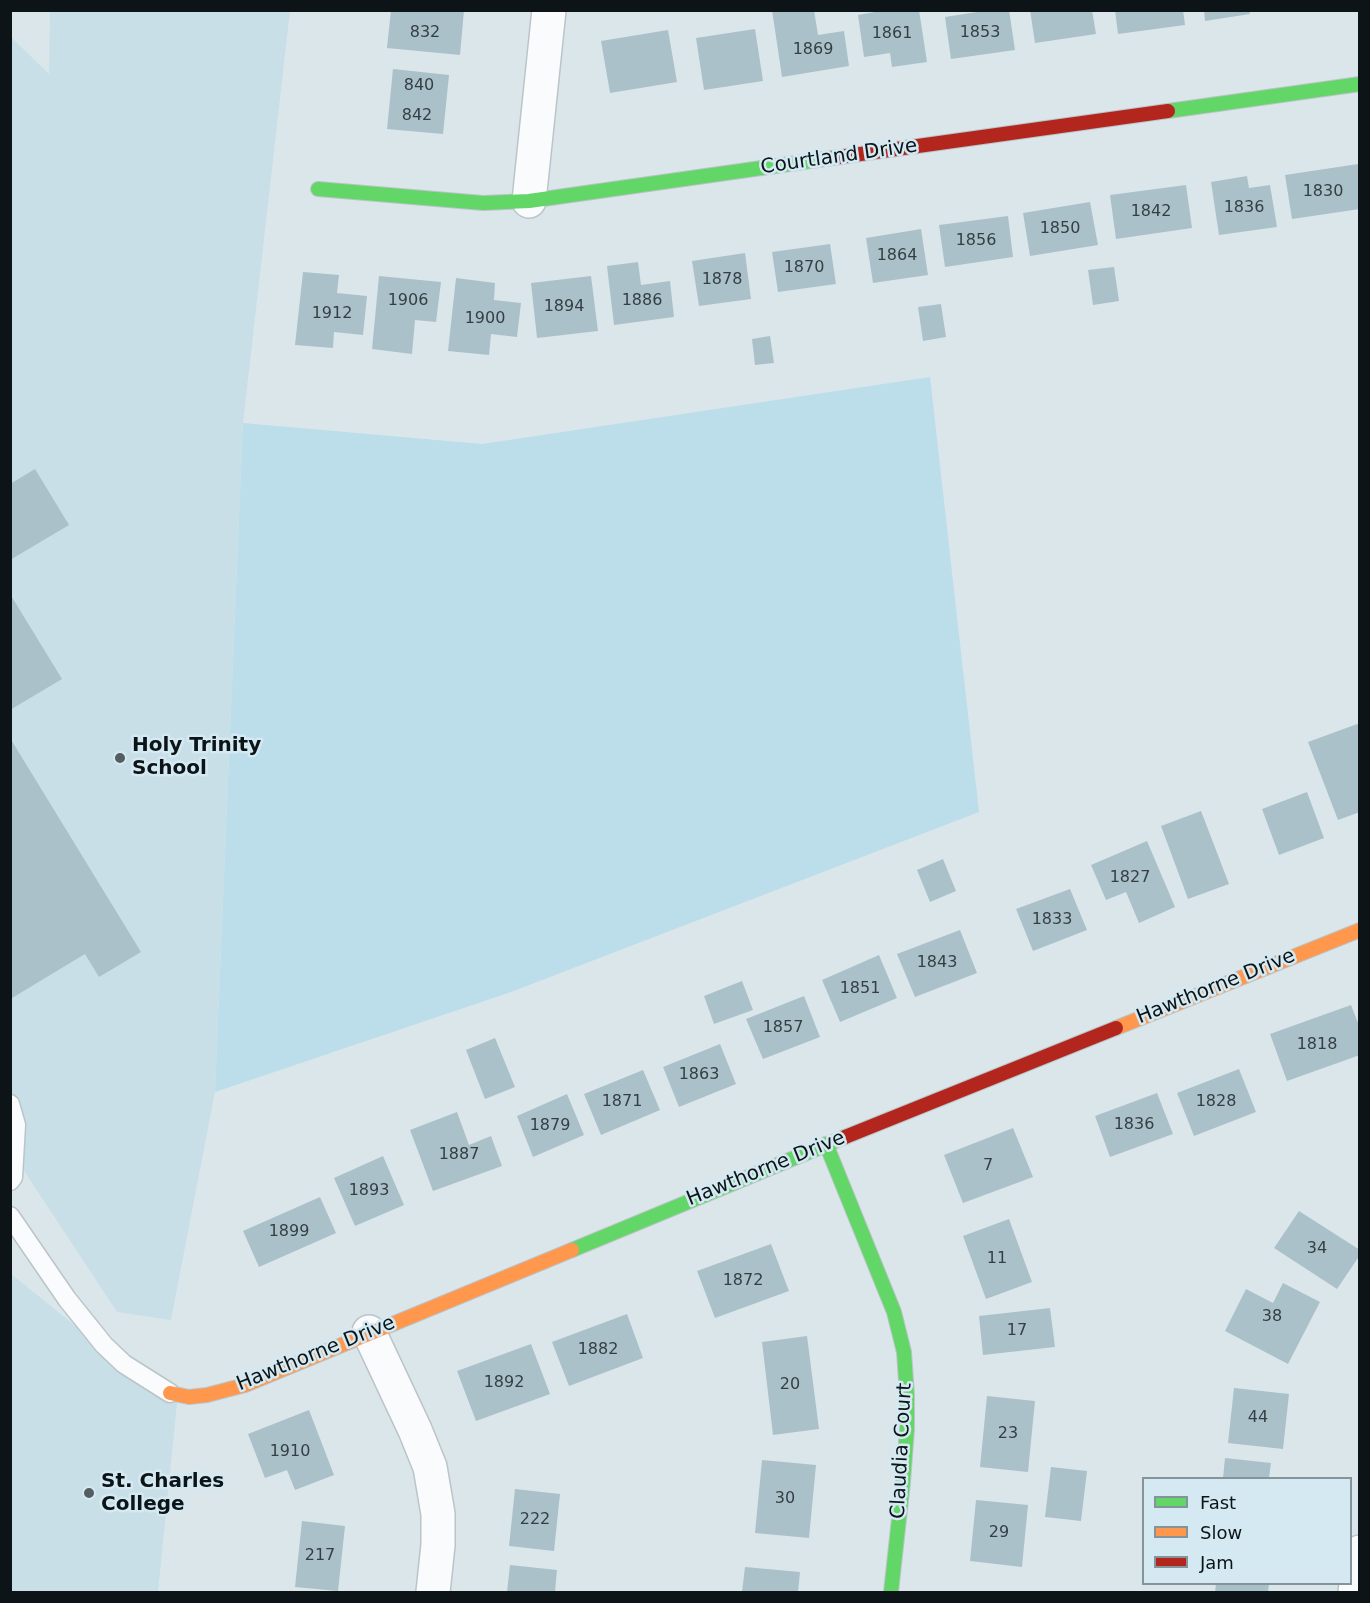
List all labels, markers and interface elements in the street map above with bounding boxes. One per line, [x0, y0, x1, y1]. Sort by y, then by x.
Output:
house number: 832 [410, 23, 440, 43]
house number: 1853 [960, 23, 1000, 43]
house number: 1861 [872, 24, 912, 44]
house number: 1869 [793, 40, 833, 60]
house number: 840 [404, 76, 434, 96]
house number: 842 [402, 106, 432, 126]
street label: Courtland Drive [759, 134, 919, 180]
house number: 1830 [1303, 182, 1343, 202]
house number: 1836 [1224, 198, 1264, 218]
house number: 1842 [1131, 202, 1171, 222]
house number: 1850 [1040, 219, 1080, 239]
house number: 1856 [956, 231, 996, 251]
house number: 1864 [877, 246, 917, 266]
house number: 1870 [784, 258, 824, 278]
house number: 1878 [702, 270, 742, 290]
house number: 1906 [388, 291, 428, 311]
house number: 1886 [622, 291, 662, 311]
house number: 1894 [544, 297, 584, 317]
house number: 1912 [312, 304, 352, 324]
house number: 1900 [465, 309, 505, 329]
place label: Holy Trinity School [132, 734, 261, 781]
marker: Holy Trinity School [113, 751, 127, 765]
house number: 1827 [1110, 868, 1150, 888]
house number: 1833 [1032, 910, 1072, 930]
street label: Hawthorne Drive [1133, 944, 1299, 1030]
house number: 1843 [917, 953, 957, 973]
house number: 1851 [840, 979, 880, 999]
house number: 1857 [763, 1018, 803, 1038]
house number: 1818 [1297, 1035, 1337, 1055]
house number: 1863 [679, 1065, 719, 1085]
house number: 1871 [602, 1092, 642, 1112]
house number: 1828 [1196, 1092, 1236, 1112]
house number: 1836 [1114, 1115, 1154, 1135]
house number: 1879 [530, 1116, 570, 1136]
street label: Hawthorne Drive [683, 1126, 849, 1212]
house number: 1887 [439, 1145, 479, 1165]
house number: 7 [983, 1156, 993, 1176]
house number: 1893 [349, 1181, 389, 1201]
house number: 1899 [269, 1222, 309, 1242]
house number: 34 [1307, 1239, 1327, 1259]
house number: 11 [987, 1249, 1007, 1269]
house number: 1872 [723, 1271, 763, 1291]
house number: 38 [1262, 1307, 1282, 1327]
street label: Hawthorne Drive [233, 1311, 399, 1397]
house number: 17 [1007, 1321, 1027, 1341]
house number: 1882 [578, 1340, 618, 1360]
house number: 1892 [484, 1373, 524, 1393]
house number: 20 [780, 1375, 800, 1395]
street label: Claudia Court [886, 1382, 918, 1520]
house number: 44 [1248, 1408, 1268, 1428]
house number: 23 [998, 1424, 1018, 1444]
house number: 1910 [270, 1442, 310, 1462]
place label: St. Charles College [101, 1470, 224, 1517]
legend [1142, 1477, 1352, 1585]
marker: St. Charles College [82, 1486, 96, 1500]
house number: 30 [775, 1489, 795, 1509]
text: Fast [1200, 1492, 1236, 1513]
house number: 222 [520, 1510, 550, 1530]
text: Slow [1200, 1522, 1242, 1543]
house number: 29 [989, 1523, 1009, 1543]
house number: 217 [305, 1546, 335, 1566]
text: Jam [1200, 1552, 1234, 1573]

